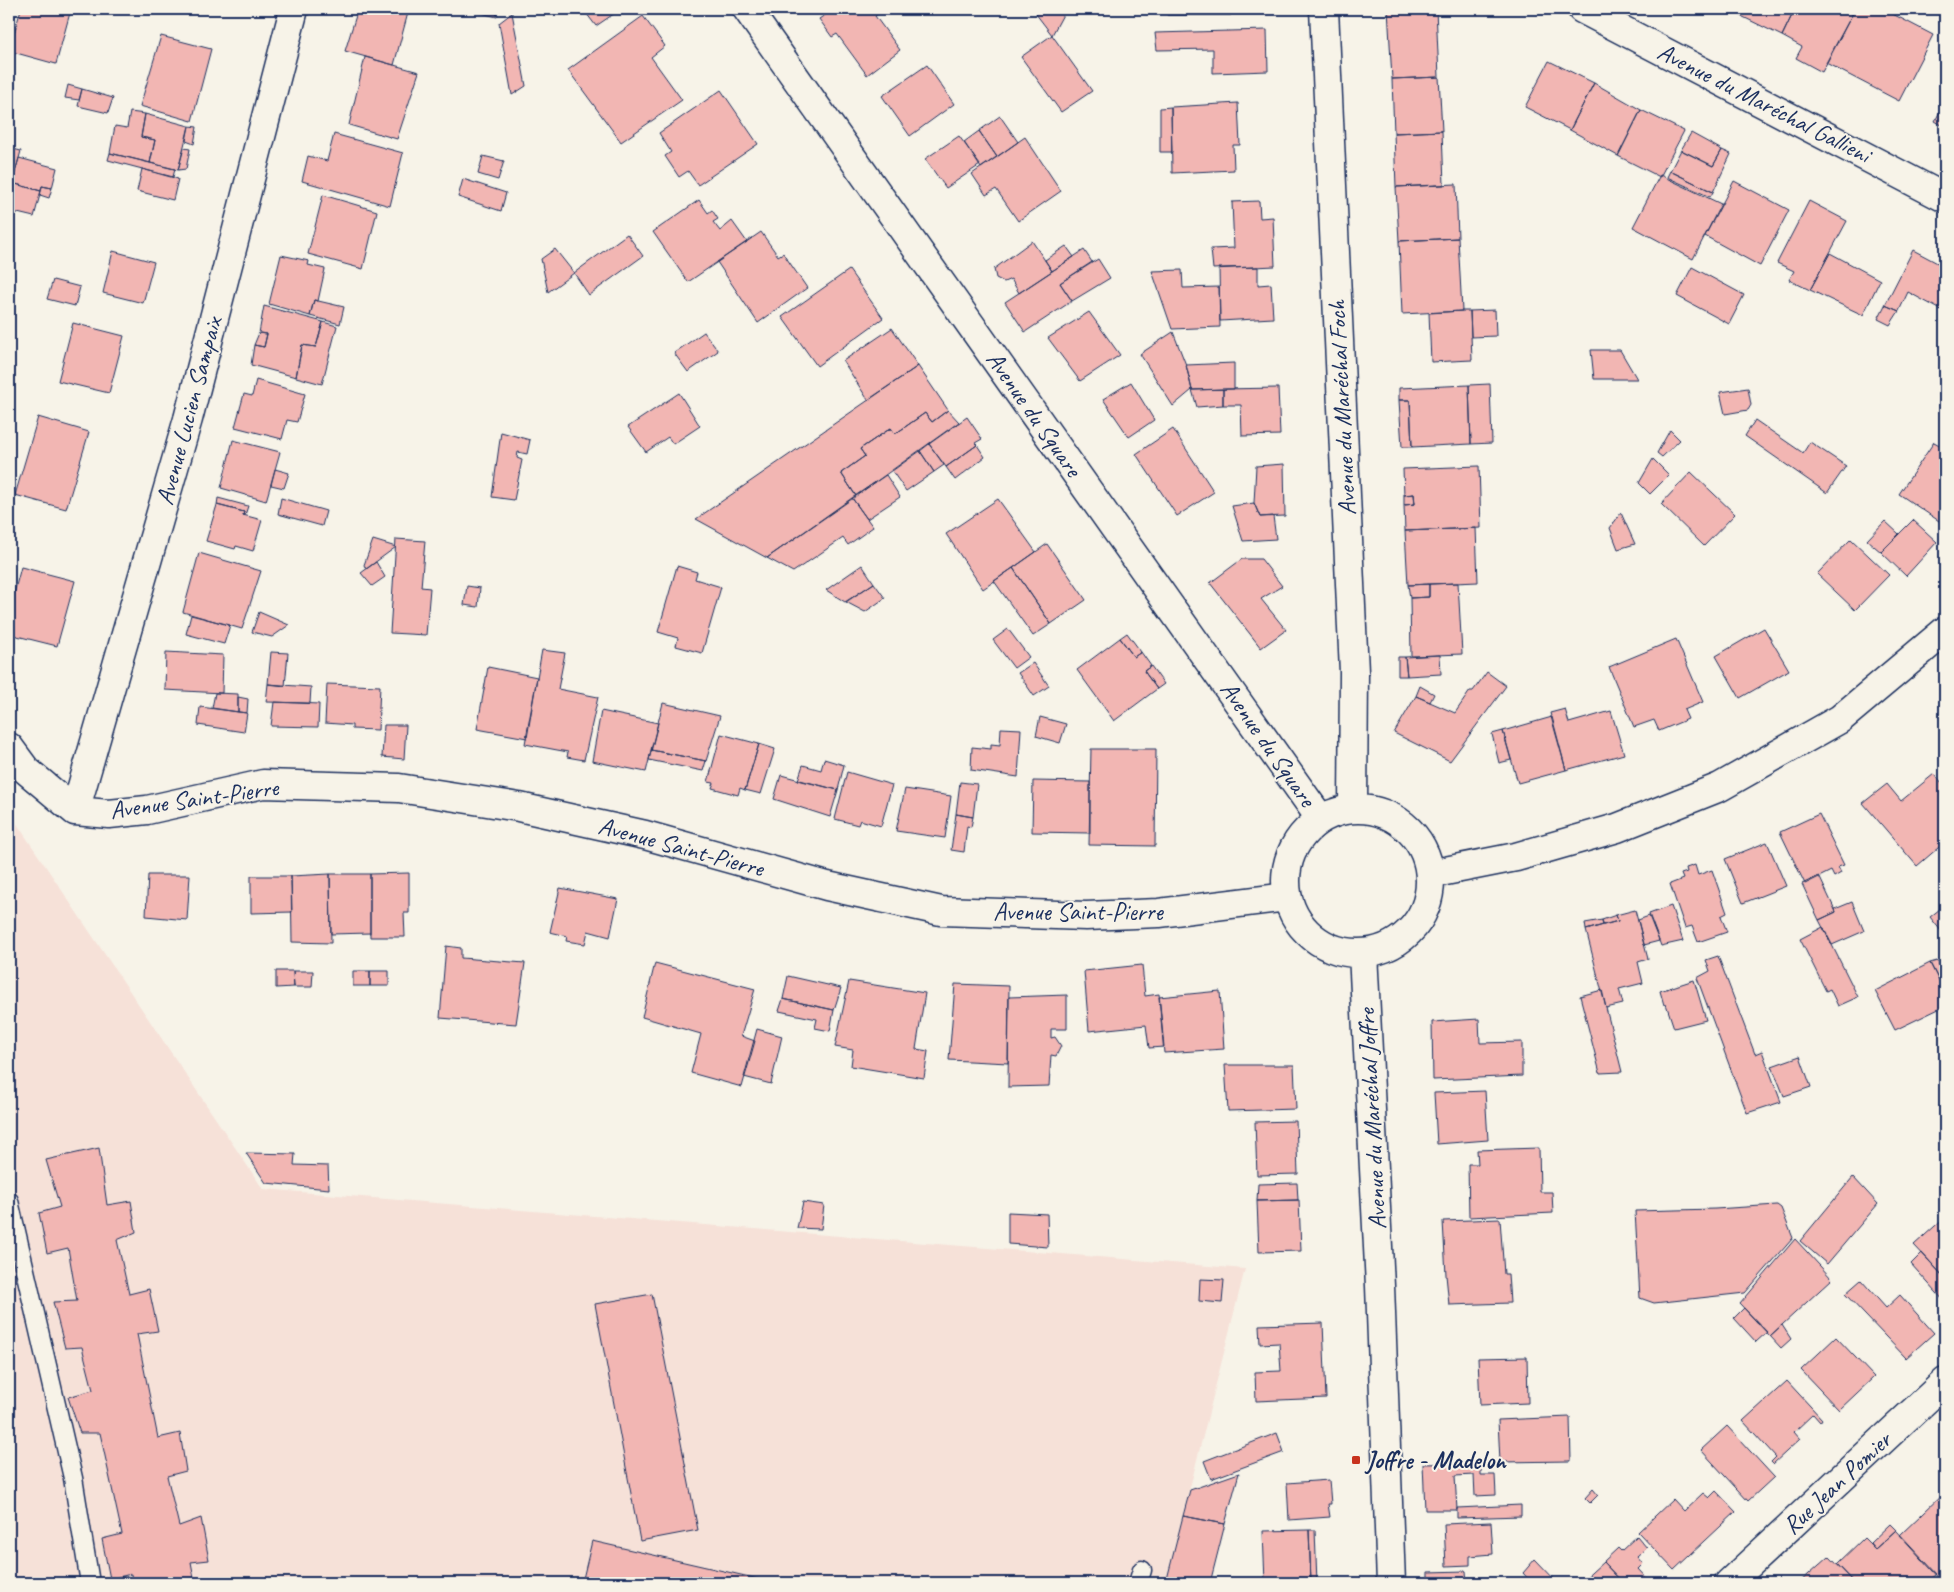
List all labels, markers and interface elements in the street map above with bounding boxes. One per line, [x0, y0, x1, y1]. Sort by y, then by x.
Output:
street label: Avenue du Maréchal Gallieni [1652, 35, 1879, 172]
street label: Avenue du Maréchal Foch [1320, 298, 1364, 516]
street label: Avenue Lucien Sampaix [149, 311, 230, 508]
street label: Avenue du Square [979, 345, 1090, 485]
street label: Avenue du Square [1213, 675, 1324, 815]
street label: Avenue Saint-Pierre [108, 771, 282, 827]
street label: Avenue Saint-Pierre [595, 810, 769, 885]
street label: Avenue Saint-Pierre [993, 896, 1165, 928]
street label: Avenue du Maréchal Joffre [1350, 1006, 1394, 1230]
street label: Rue Jean Pomier [1776, 1423, 1899, 1541]
place label: Joffre - Madelon [1364, 1444, 1507, 1476]
marker: Joffre - Madelon [1350, 1454, 1362, 1466]

